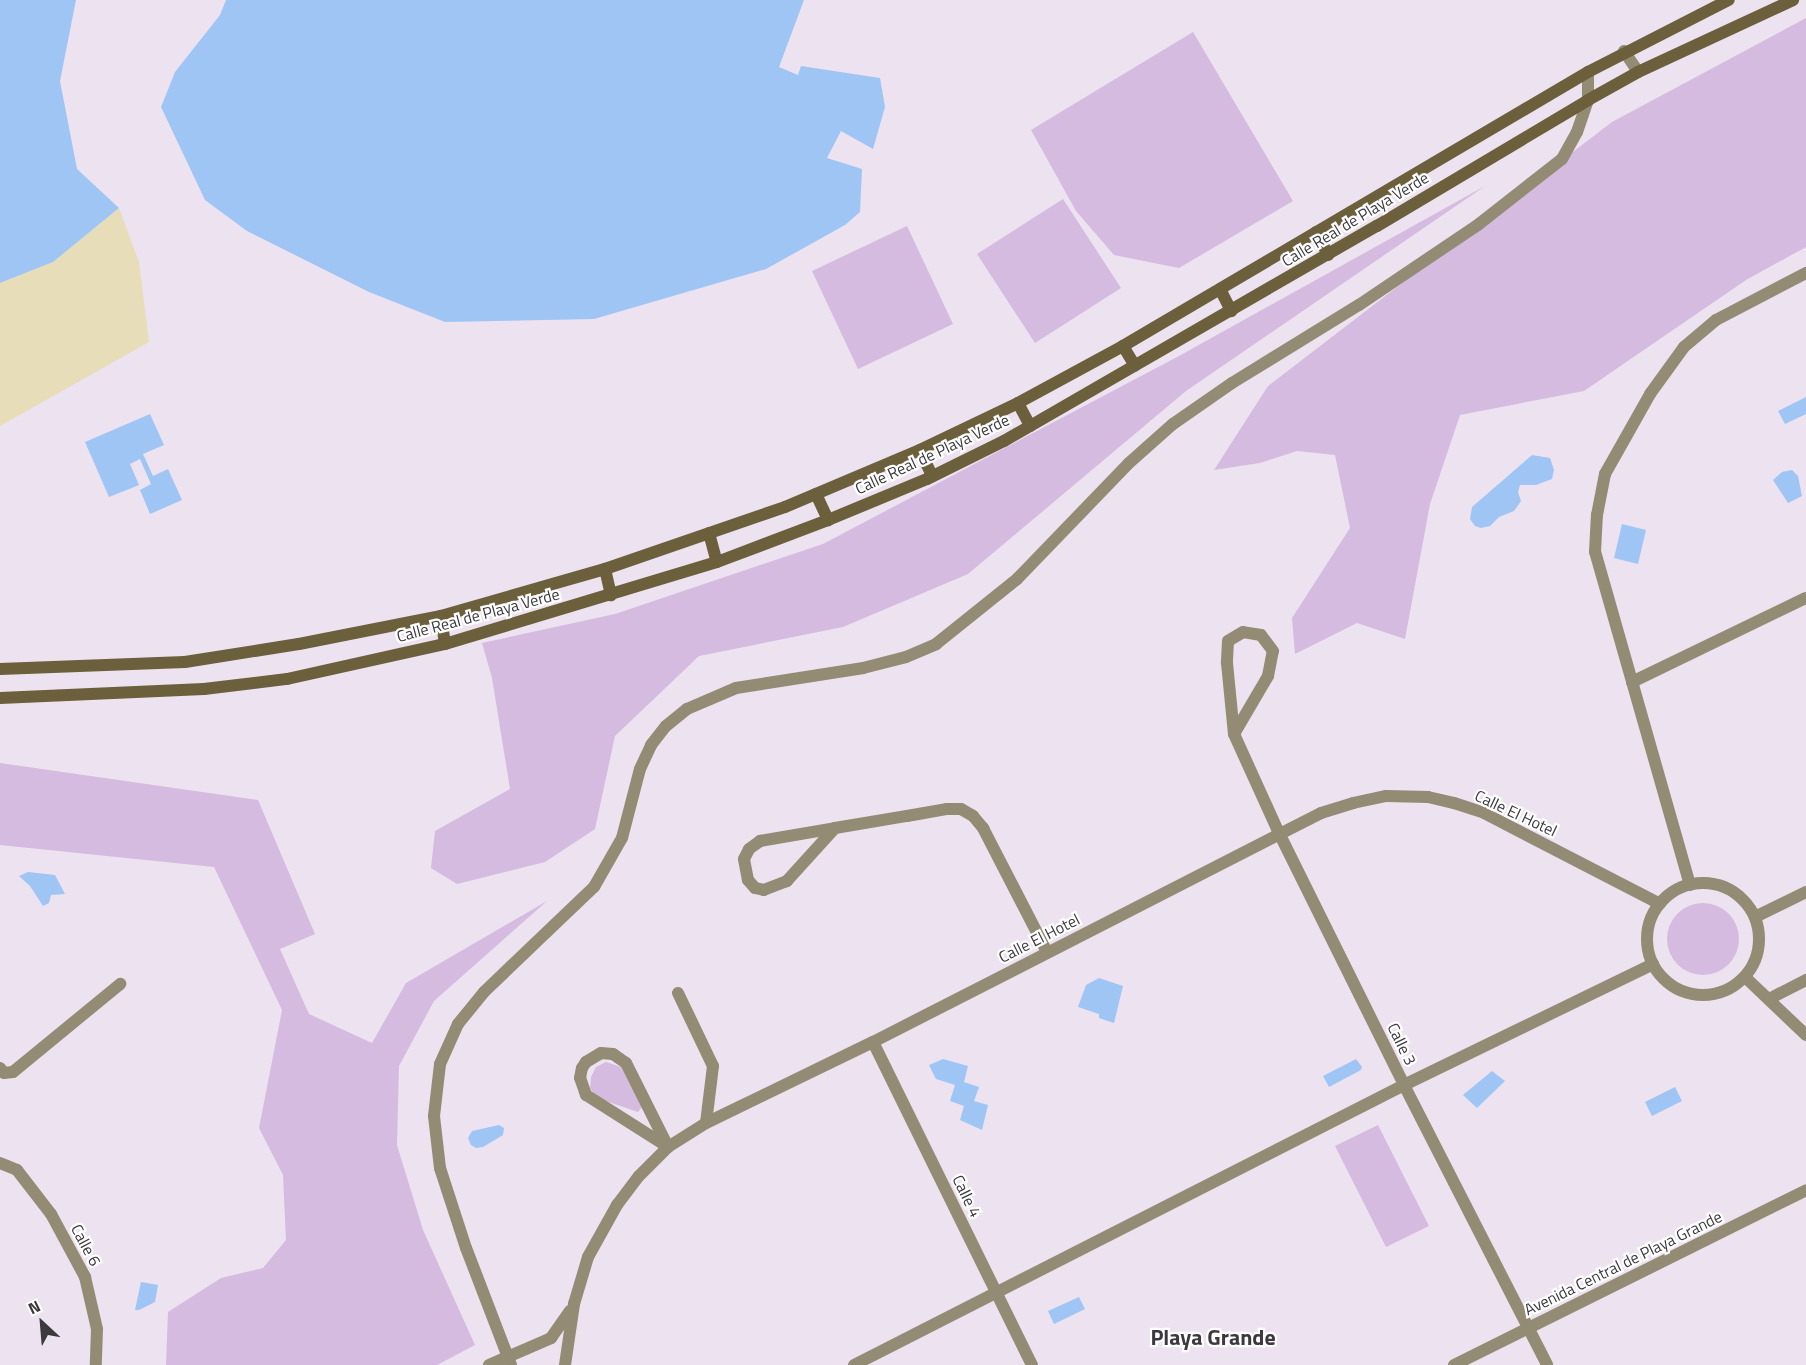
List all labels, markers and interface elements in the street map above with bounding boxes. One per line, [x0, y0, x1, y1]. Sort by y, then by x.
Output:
street label: Calle Real de Playa Verde [1278, 168, 1432, 270]
street label: Calle Real de Playa Verde [852, 410, 1012, 498]
street label: Calle Real de Playa Verde [394, 584, 562, 646]
street label: Calle El Hotel [1472, 786, 1560, 840]
street label: Calle El Hotel [995, 909, 1083, 967]
street label: Calle 3 [1384, 1020, 1420, 1068]
street label: Calle 4 [949, 1172, 985, 1220]
street label: Avenida Central de Playa Grande [1521, 1207, 1725, 1319]
street label: Calle 6 [67, 1221, 105, 1269]
north arrow [12, 1293, 72, 1353]
text: N [24, 1294, 44, 1320]
district label: Playa Grande [1150, 1325, 1276, 1351]

